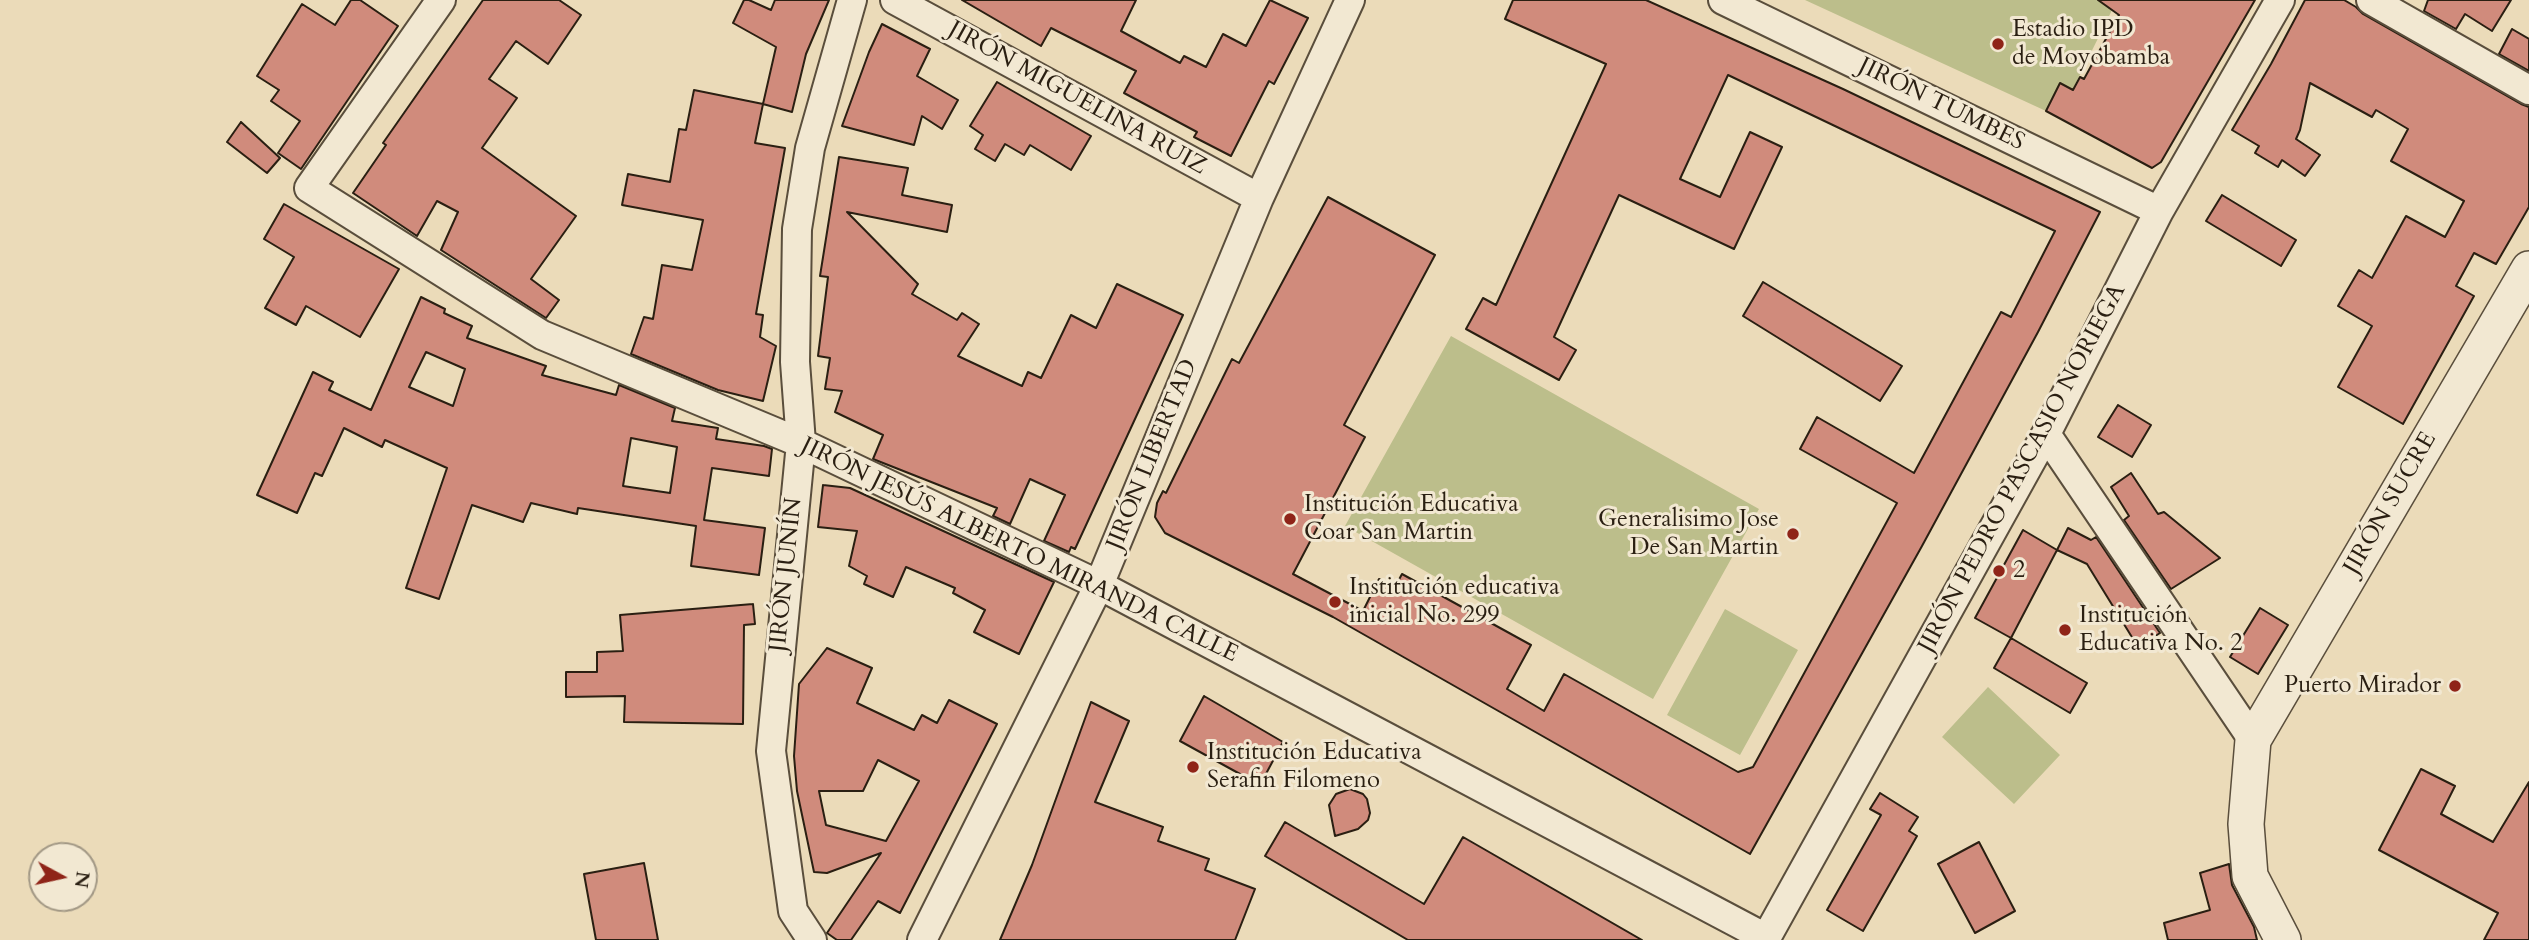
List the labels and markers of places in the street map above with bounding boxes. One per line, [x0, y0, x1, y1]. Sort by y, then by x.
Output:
place label: Estadio IPD de Moyobamba [2012, 16, 2170, 72]
marker: Estadio IPD de Moyobamba [1990, 36, 2006, 52]
place label: Institución Educativa Coar San Martin [1304, 491, 1519, 547]
place label: Generalisimo Jose De San Martin [1598, 506, 1779, 562]
marker: Institución Educativa Coar San Martin [1282, 511, 1298, 527]
marker: Generalisimo Jose De San Martin [1785, 526, 1801, 542]
place label: 2 [2013, 557, 2025, 585]
marker: 2 [1991, 563, 2007, 579]
place label: Institución educativa inicial No. 299 [1349, 574, 1560, 630]
marker: Institución educativa inicial No. 299 [1327, 594, 1343, 610]
place label: Institución Educativa No. 2 [2079, 602, 2243, 658]
marker: Institución Educativa No. 2 [2057, 622, 2073, 638]
place label: Puerto Mirador [2284, 672, 2441, 700]
marker: Puerto Mirador [2447, 678, 2463, 694]
place label: Institución Educativa Serafin Filomeno [1207, 739, 1422, 795]
marker: Institución Educativa Serafin Filomeno [1185, 759, 1201, 775]

